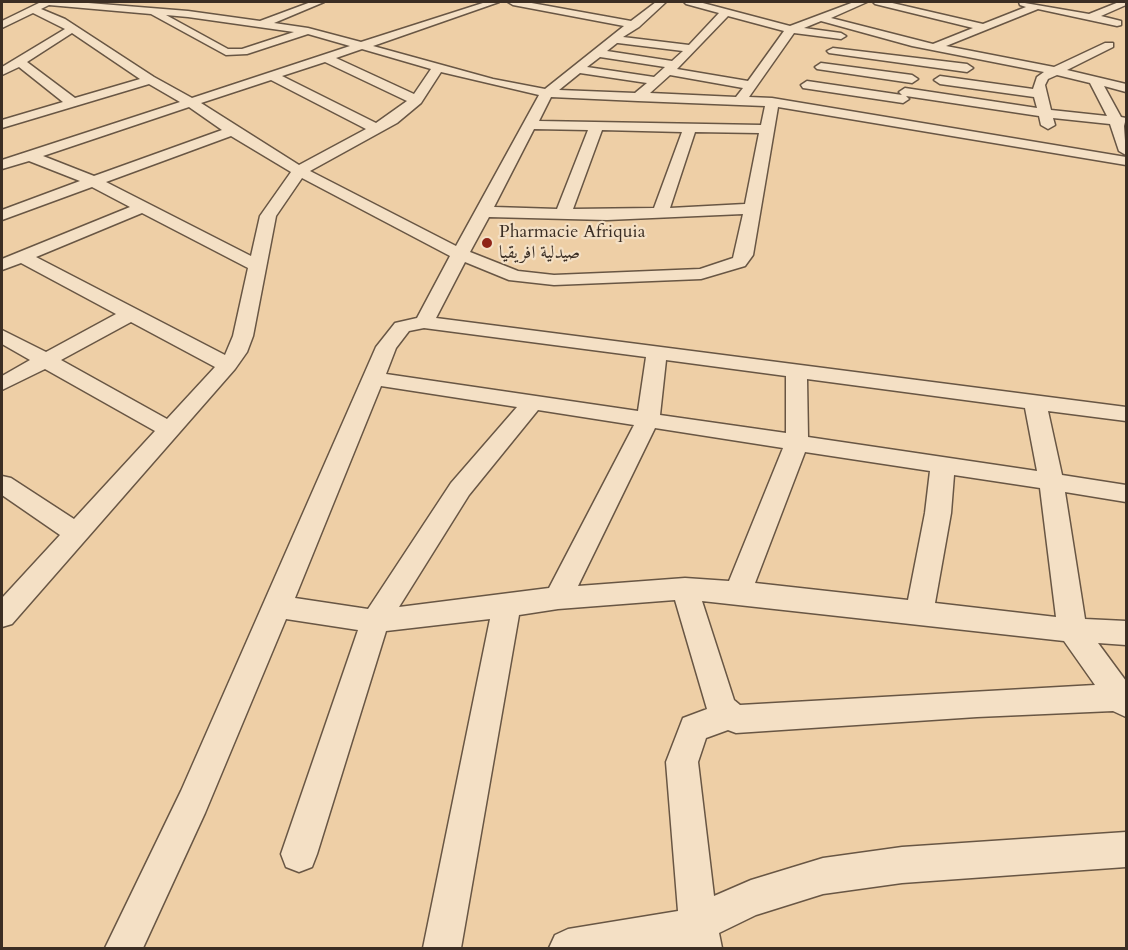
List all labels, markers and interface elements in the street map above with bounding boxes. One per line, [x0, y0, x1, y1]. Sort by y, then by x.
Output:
place label: Pharmacie Afriquia صيدلية افريقيا [499, 222, 645, 264]
marker: Pharmacie Afriquia صيدلية افريقيا [480, 236, 494, 250]

